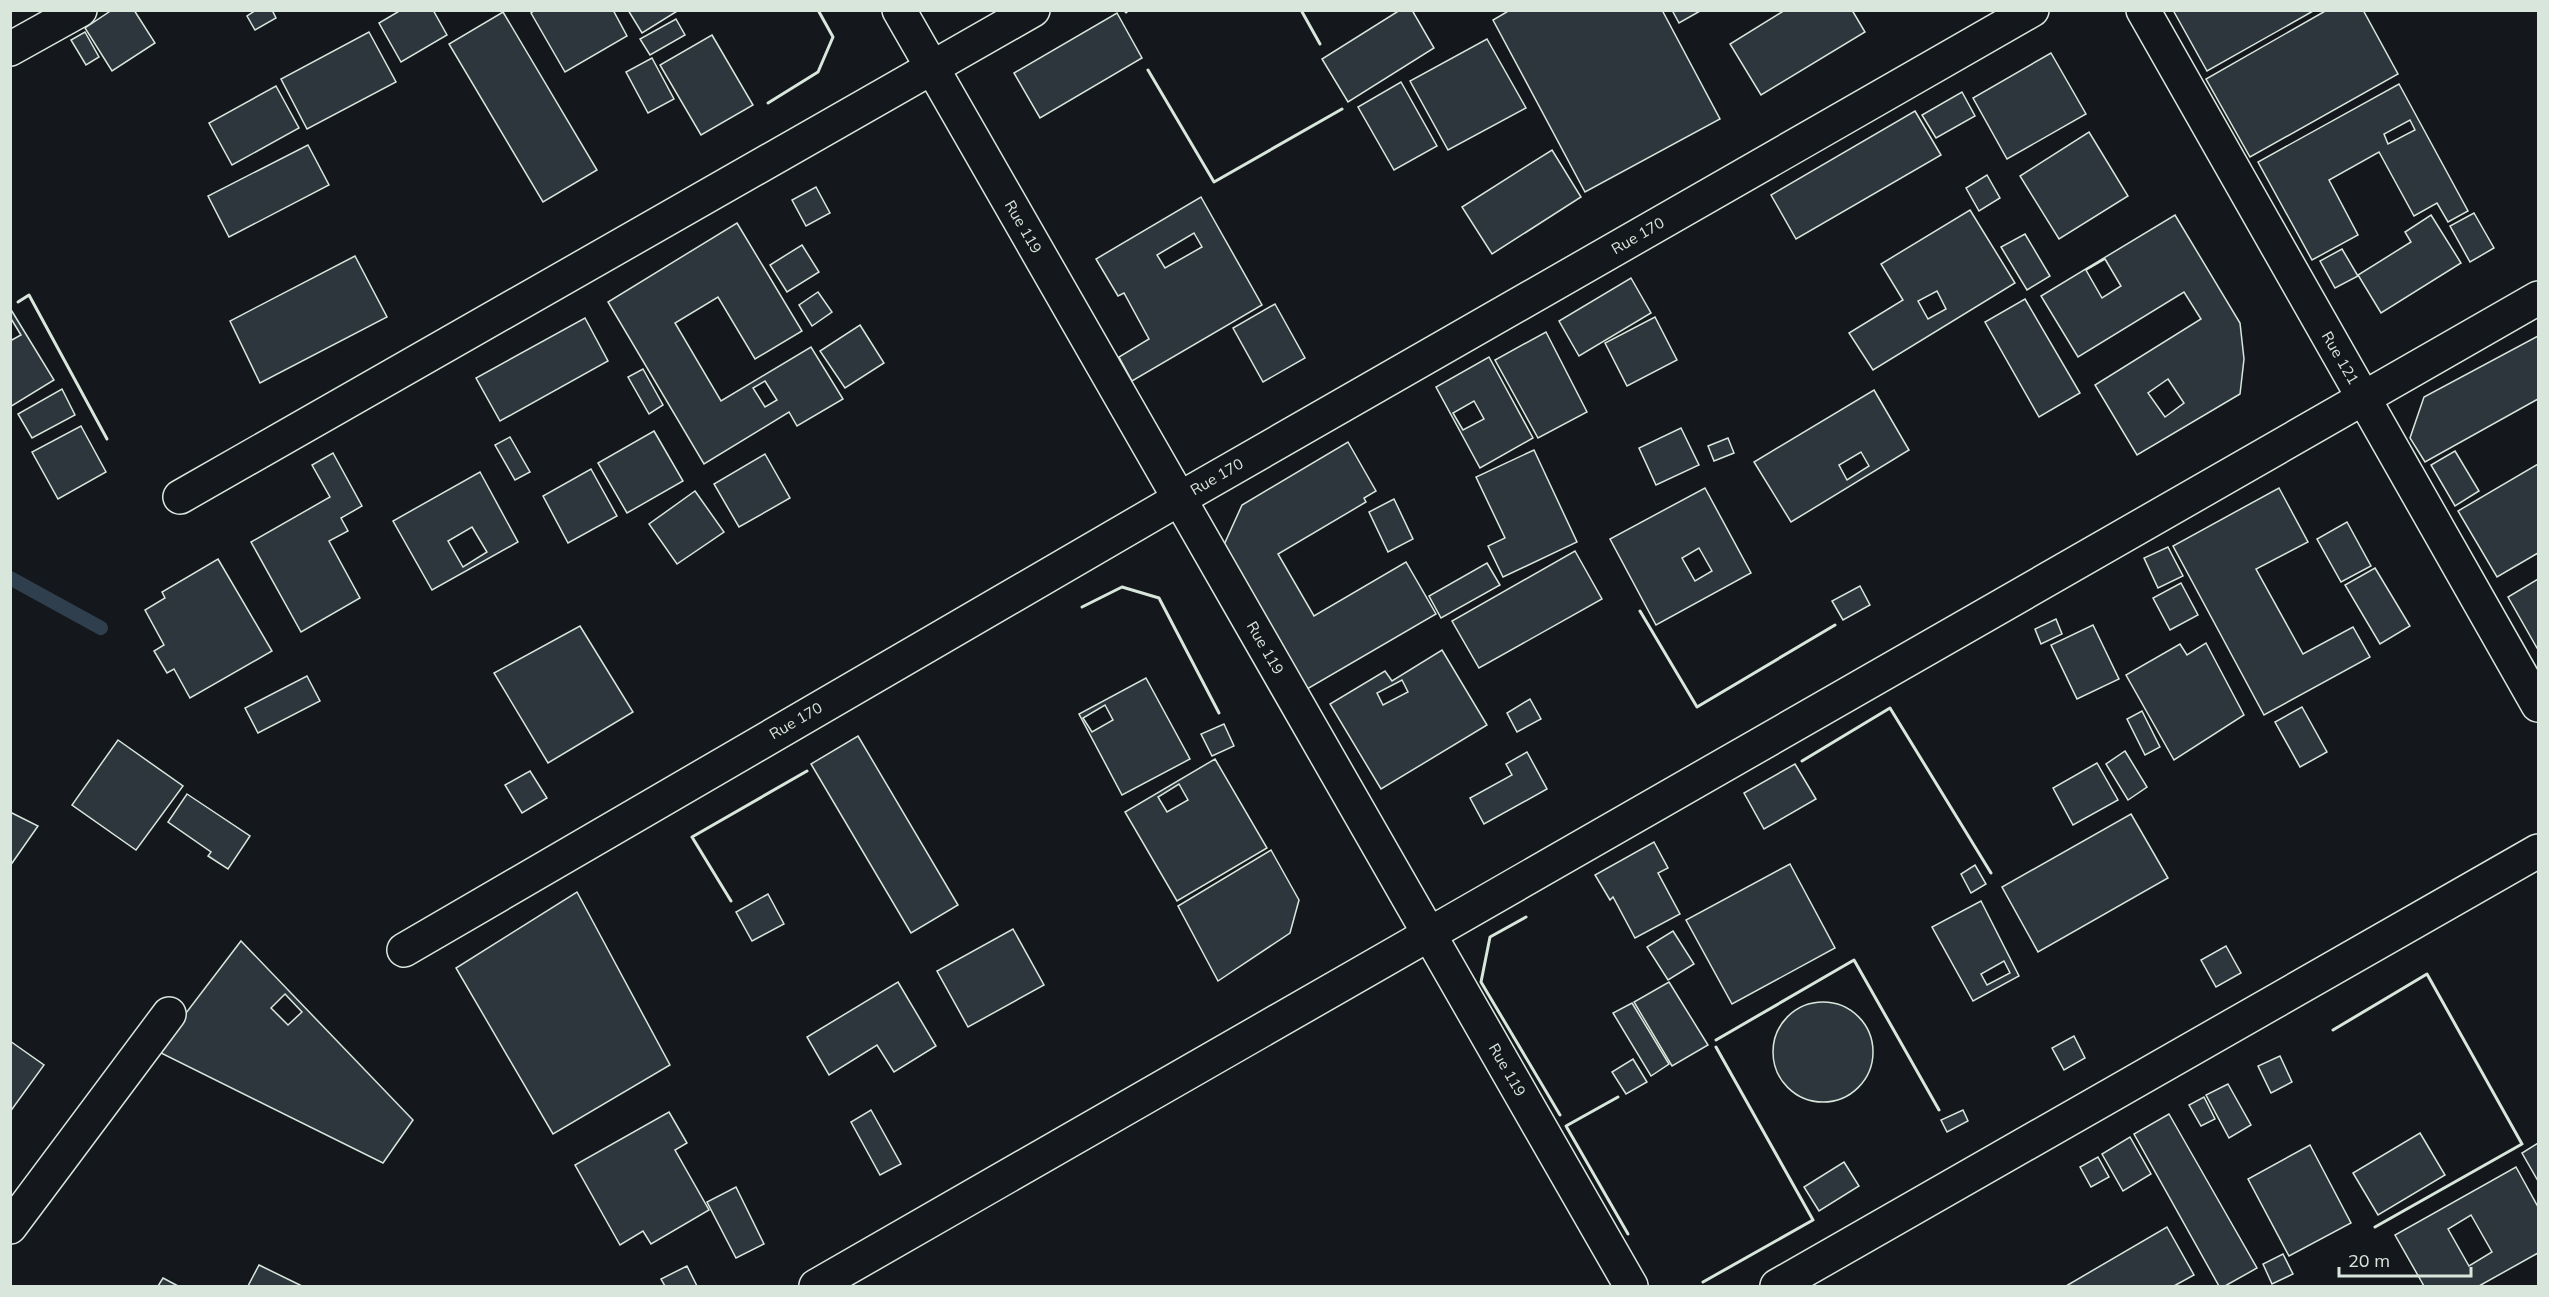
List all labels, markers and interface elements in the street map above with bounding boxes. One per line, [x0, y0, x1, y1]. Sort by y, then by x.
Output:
street label: Rue 119 [1001, 197, 1046, 257]
street label: Rue 170 [1608, 213, 1668, 258]
street label: Rue 121 [2318, 328, 2363, 388]
street label: Rue 170 [1187, 454, 1247, 499]
street label: Rue 119 [1243, 618, 1288, 678]
street label: Rue 170 [766, 698, 826, 743]
street label: Rue 119 [1485, 1040, 1530, 1100]
scale bar [2339, 1240, 2471, 1278]
text: 20 m [2348, 1249, 2390, 1272]

